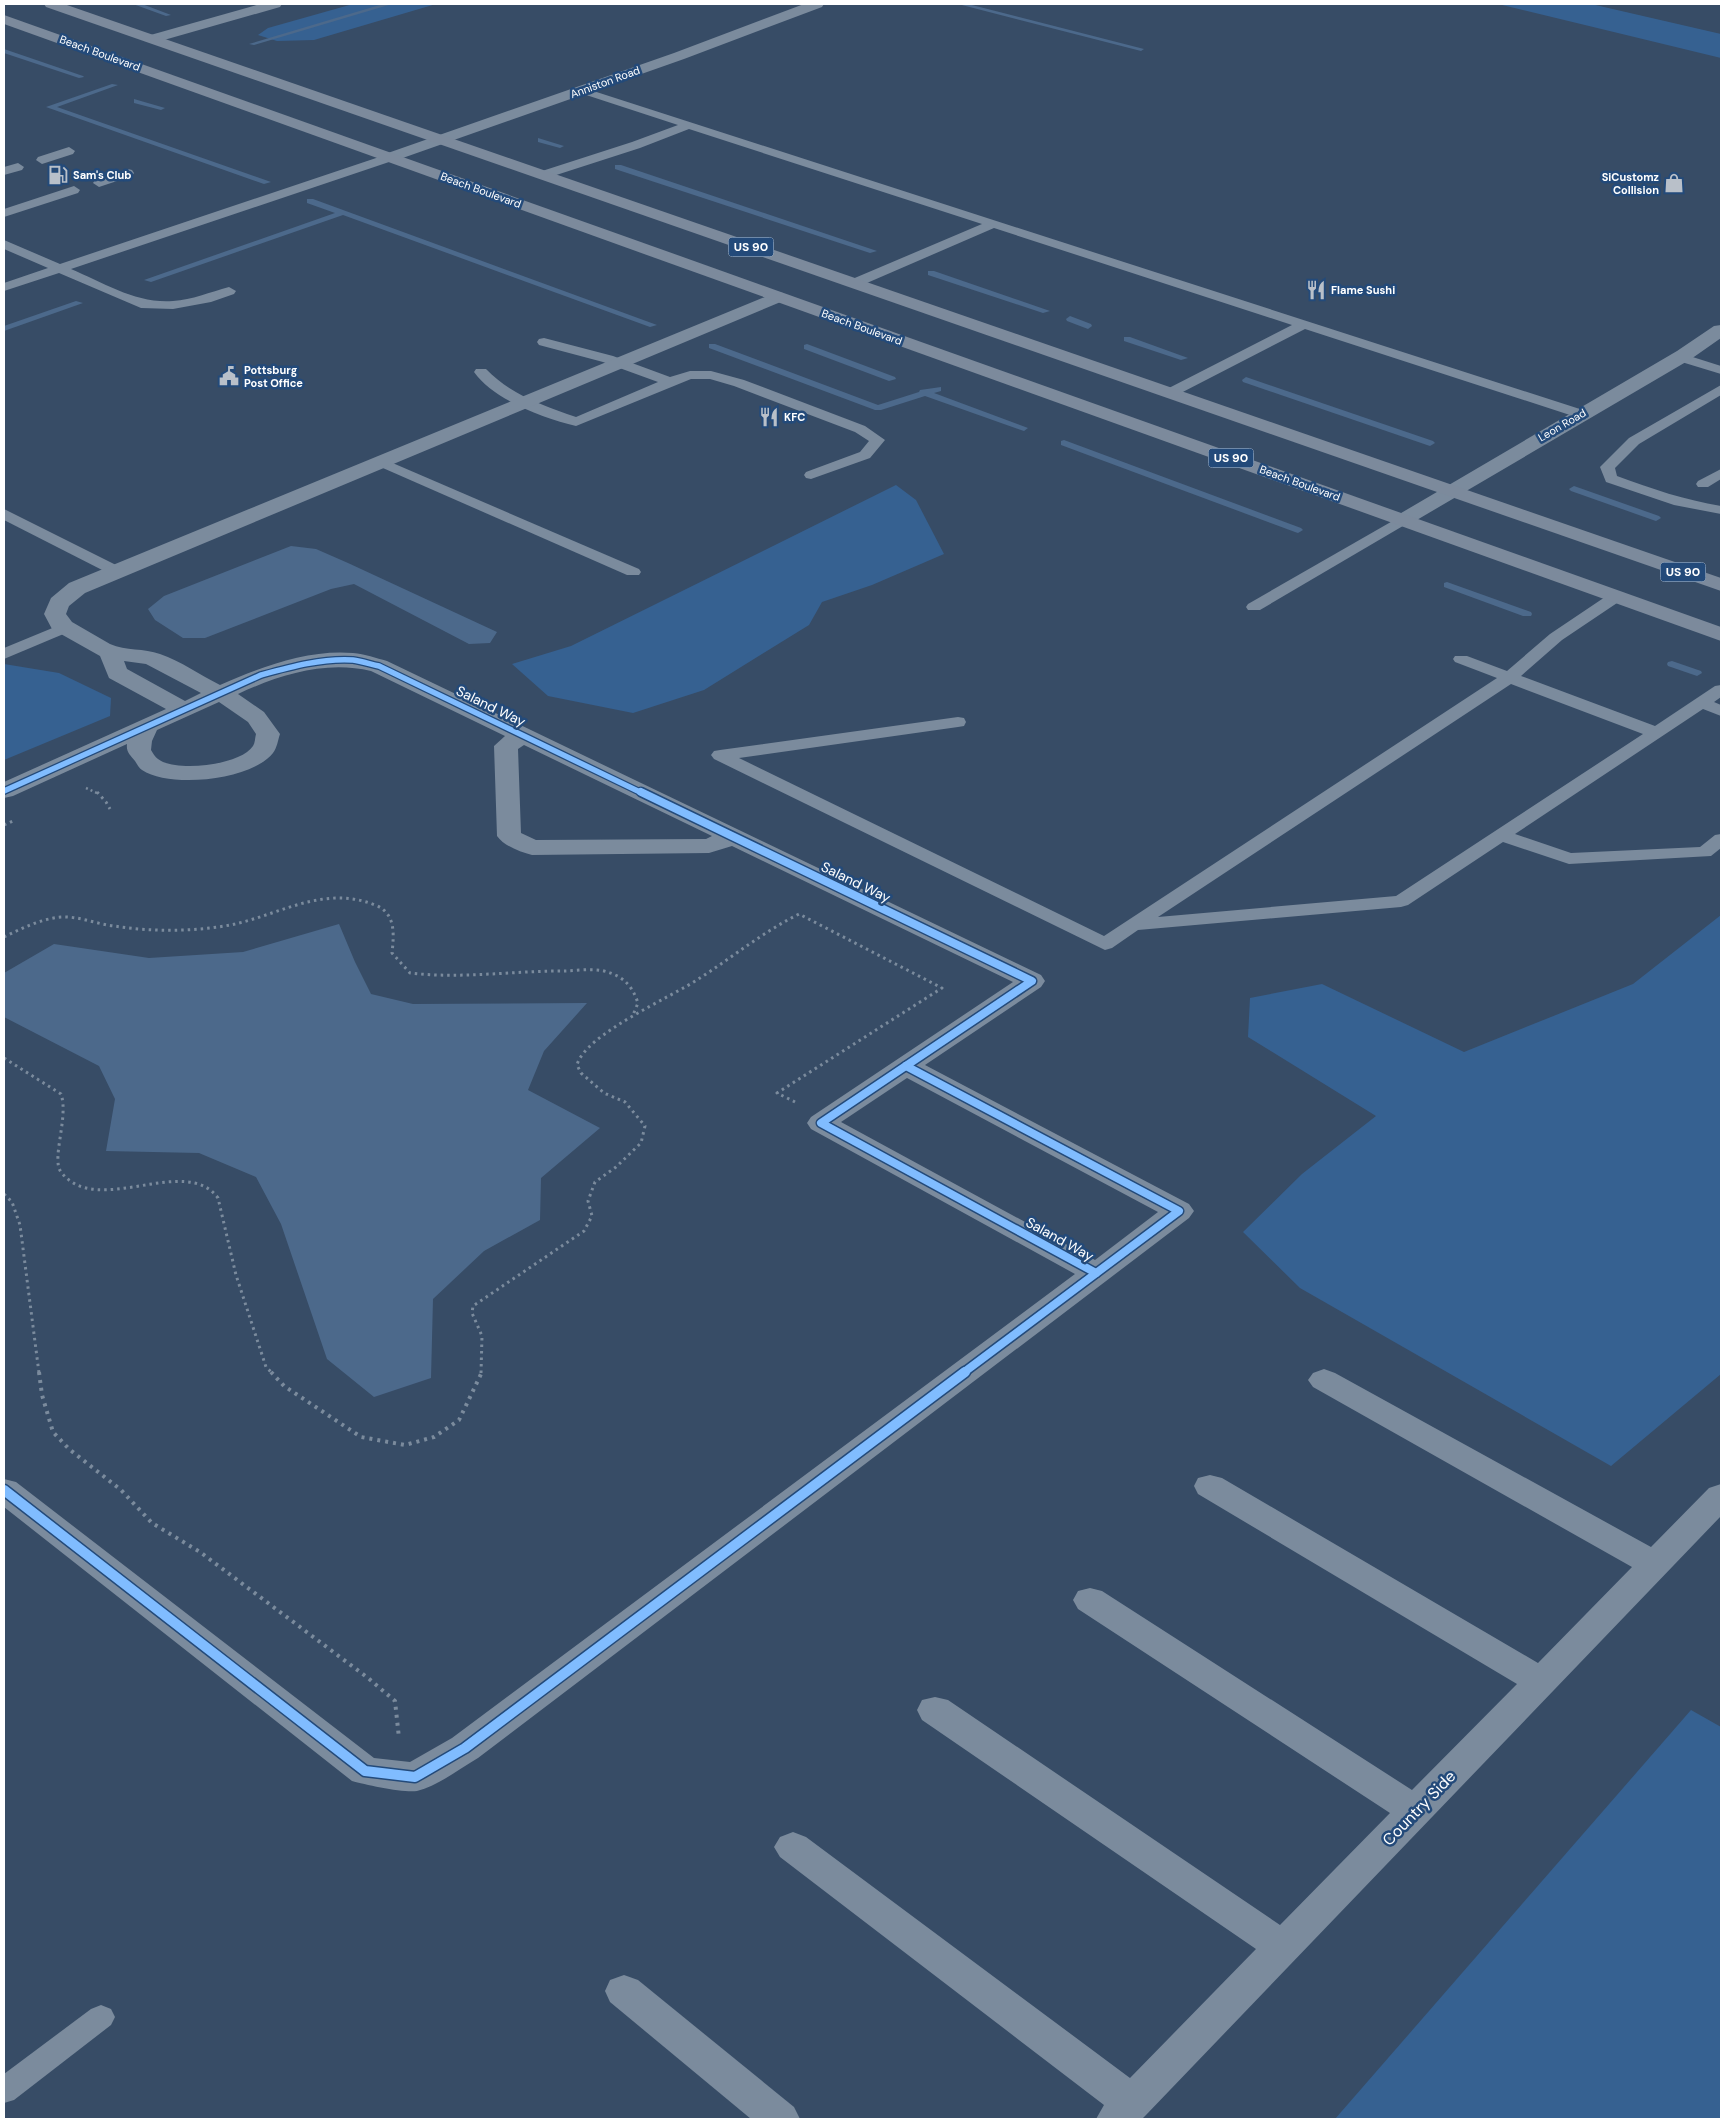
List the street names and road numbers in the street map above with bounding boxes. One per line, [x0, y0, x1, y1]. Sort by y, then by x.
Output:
street label: Beach Boulevard [58, 32, 142, 74]
street label: Anniston Road [568, 63, 642, 101]
street label: Beach Boulevard [439, 169, 523, 211]
road number: US 90 [728, 238, 774, 256]
street label: Beach Boulevard [820, 306, 904, 348]
street label: Leon Road [1535, 406, 1589, 444]
road number: US 90 [1208, 448, 1254, 468]
street label: Beach Boulevard [1258, 462, 1342, 504]
road number: US 90 [1660, 562, 1706, 582]
street label: Saland Way [453, 681, 529, 731]
street label: Saland Way [818, 857, 894, 907]
street label: Saland Way [1023, 1213, 1097, 1265]
street label: Country Side [1378, 1766, 1460, 1850]

